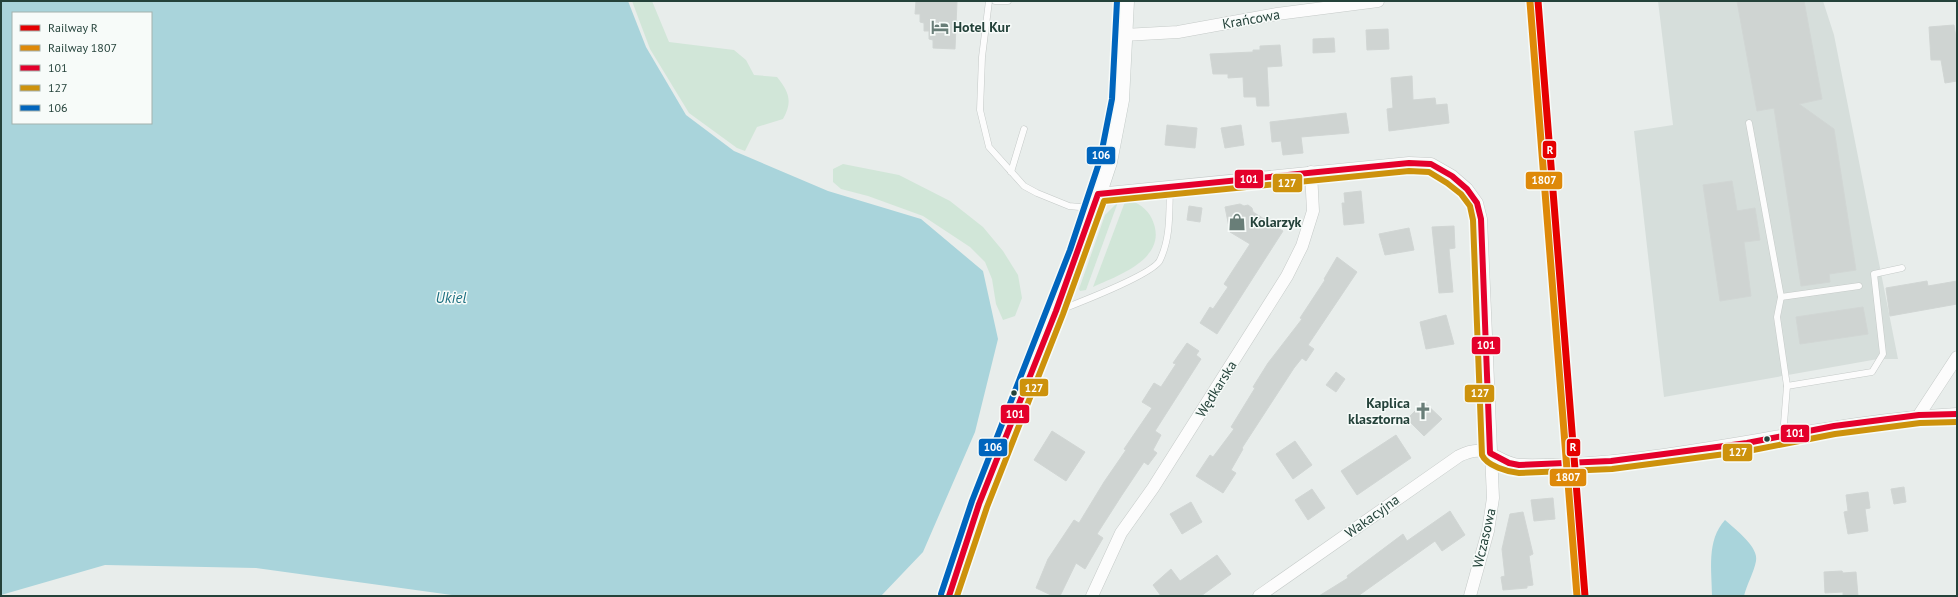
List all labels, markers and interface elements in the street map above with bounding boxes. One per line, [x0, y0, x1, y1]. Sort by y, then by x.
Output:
street label: Krańcowa [1221, 5, 1281, 33]
legend [12, 12, 152, 124]
hotel icon: Hotel Kur [930, 17, 950, 37]
place label: Hotel Kur [953, 18, 1010, 36]
text: Railway R [48, 20, 98, 35]
text: Railway 1807 [48, 40, 117, 55]
text: 101 [48, 60, 68, 75]
text: 127 [48, 80, 68, 95]
text: 106 [48, 100, 68, 115]
line badge: R [1542, 140, 1557, 159]
text: R [1547, 143, 1554, 157]
line badge: 106 [1086, 146, 1116, 165]
text: 106 [1092, 148, 1110, 162]
line badge: 101 [1234, 169, 1264, 189]
line badge: 1807 [1525, 171, 1563, 190]
text: 101 [1240, 172, 1258, 186]
line badge: 127 [1272, 173, 1303, 193]
text: 1807 [1532, 173, 1556, 187]
text: 127 [1278, 176, 1296, 190]
shop icon: Kolarzyk [1227, 212, 1247, 232]
place label: Kolarzyk [1250, 213, 1302, 231]
water label: Ukiel [436, 288, 466, 307]
line badge: 101 [1471, 336, 1501, 355]
text: 101 [1477, 338, 1495, 352]
street label: Wędkarska [1192, 357, 1241, 421]
line badge: 127 [1019, 378, 1049, 397]
text: 127 [1025, 381, 1043, 395]
line badge: 127 [1464, 384, 1495, 403]
text: 127 [1471, 386, 1489, 400]
unlabelled marker [1009, 388, 1019, 398]
place label: Kaplica klasztorna [1348, 394, 1410, 428]
church icon: Kaplica klasztorna [1413, 401, 1433, 421]
line badge: 101 [1000, 404, 1030, 424]
text: 101 [1006, 407, 1024, 421]
line badge: 101 [1780, 424, 1810, 443]
text: 101 [1786, 426, 1804, 440]
unlabelled marker [1762, 434, 1772, 444]
line badge: 106 [978, 438, 1008, 457]
line badge: R [1566, 438, 1581, 457]
text: 106 [984, 440, 1002, 454]
text: R [1570, 440, 1577, 454]
line badge: 127 [1722, 443, 1753, 462]
text: 127 [1729, 445, 1747, 459]
line badge: 1807 [1549, 468, 1587, 487]
text: 1807 [1556, 470, 1580, 484]
street label: Wakacyjna [1341, 490, 1403, 542]
street label: Wczasowa [1468, 506, 1500, 570]

